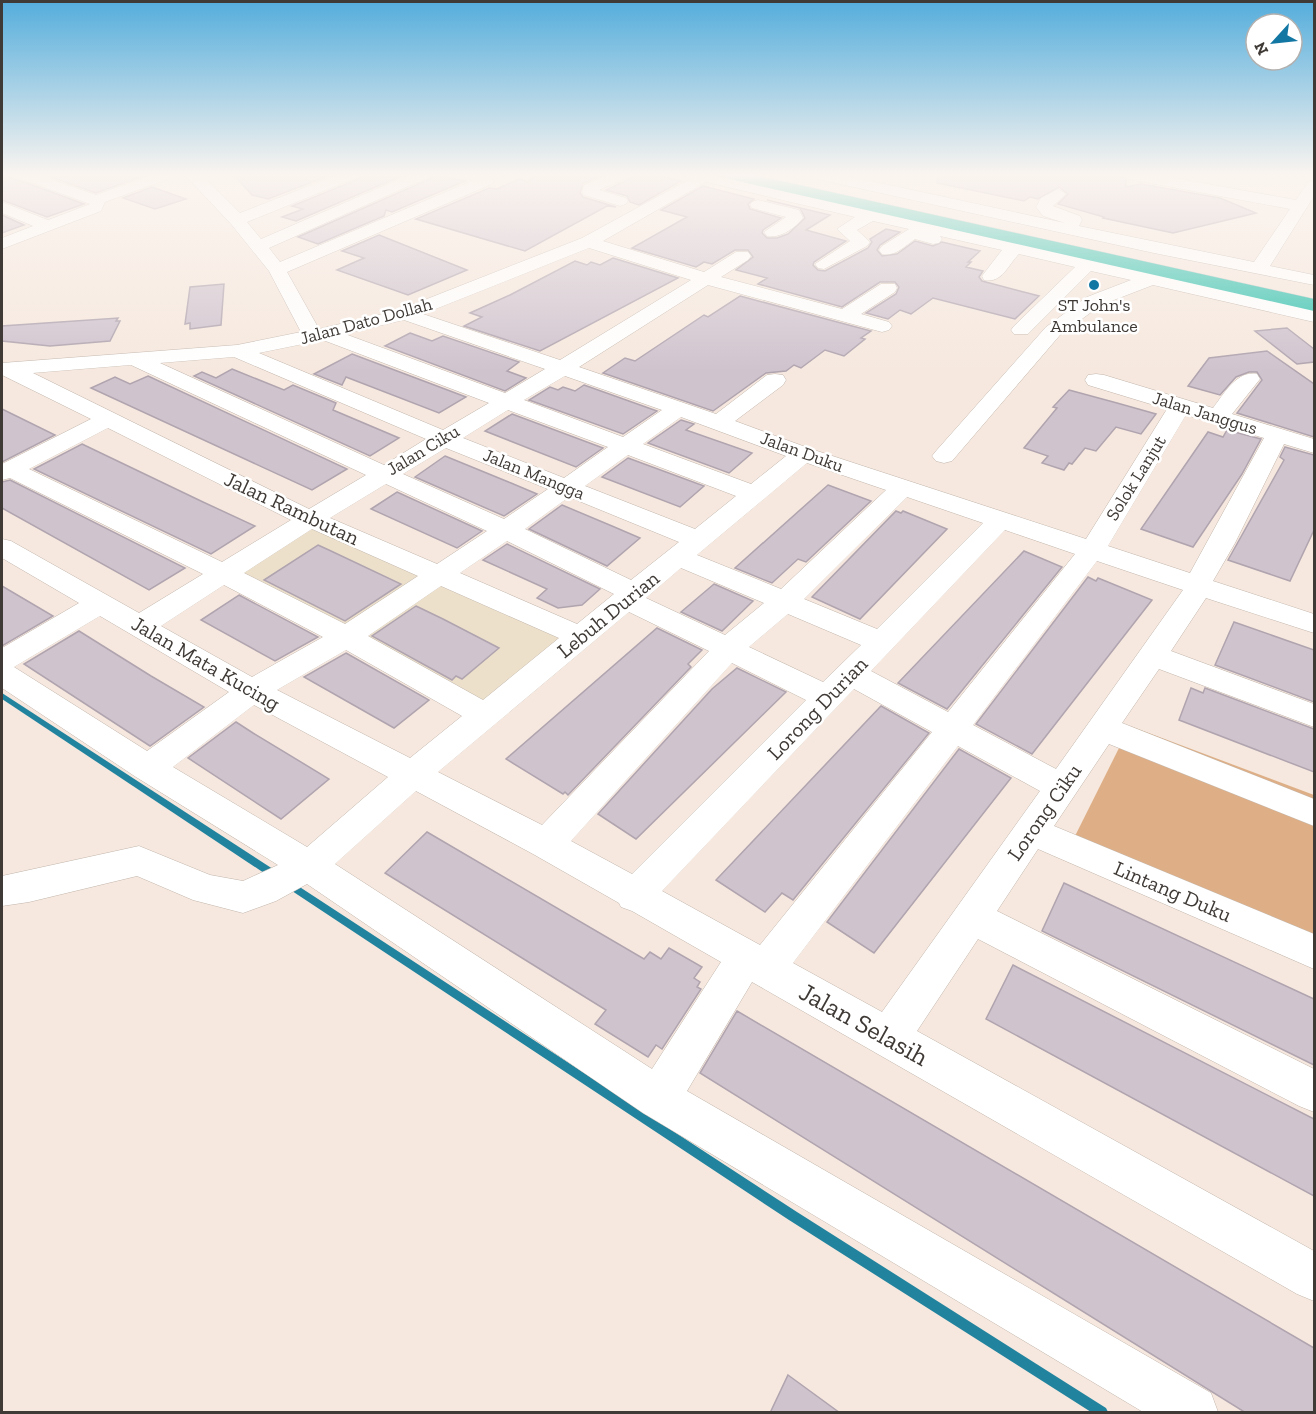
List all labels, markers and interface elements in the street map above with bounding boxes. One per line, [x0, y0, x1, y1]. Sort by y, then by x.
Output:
north arrow [1244, 12, 1304, 72]
text: N [1250, 39, 1272, 58]
marker: ST John's Ambulance [1087, 278, 1101, 292]
street label: Jalan Dato Dollah [298, 293, 434, 349]
place label: ST John's Ambulance [1050, 294, 1138, 337]
street label: Jalan Janggus [1150, 387, 1260, 439]
street label: Jalan Ciku [383, 420, 463, 480]
street label: Jalan Duku [758, 427, 846, 477]
street label: Solok Lanjut [1101, 431, 1171, 525]
street label: Jalan Mangga [480, 444, 588, 504]
street label: Jalan Rambutan [221, 466, 363, 550]
street label: Lebuh Durian [552, 565, 664, 663]
street label: Jalan Mata Kucing [127, 610, 285, 716]
street label: Lorong Durian [762, 651, 872, 765]
street label: Lorong Ciku [1002, 759, 1087, 865]
street label: Lintang Duku [1111, 855, 1236, 927]
street label: Jalan Selasih [794, 975, 935, 1073]

